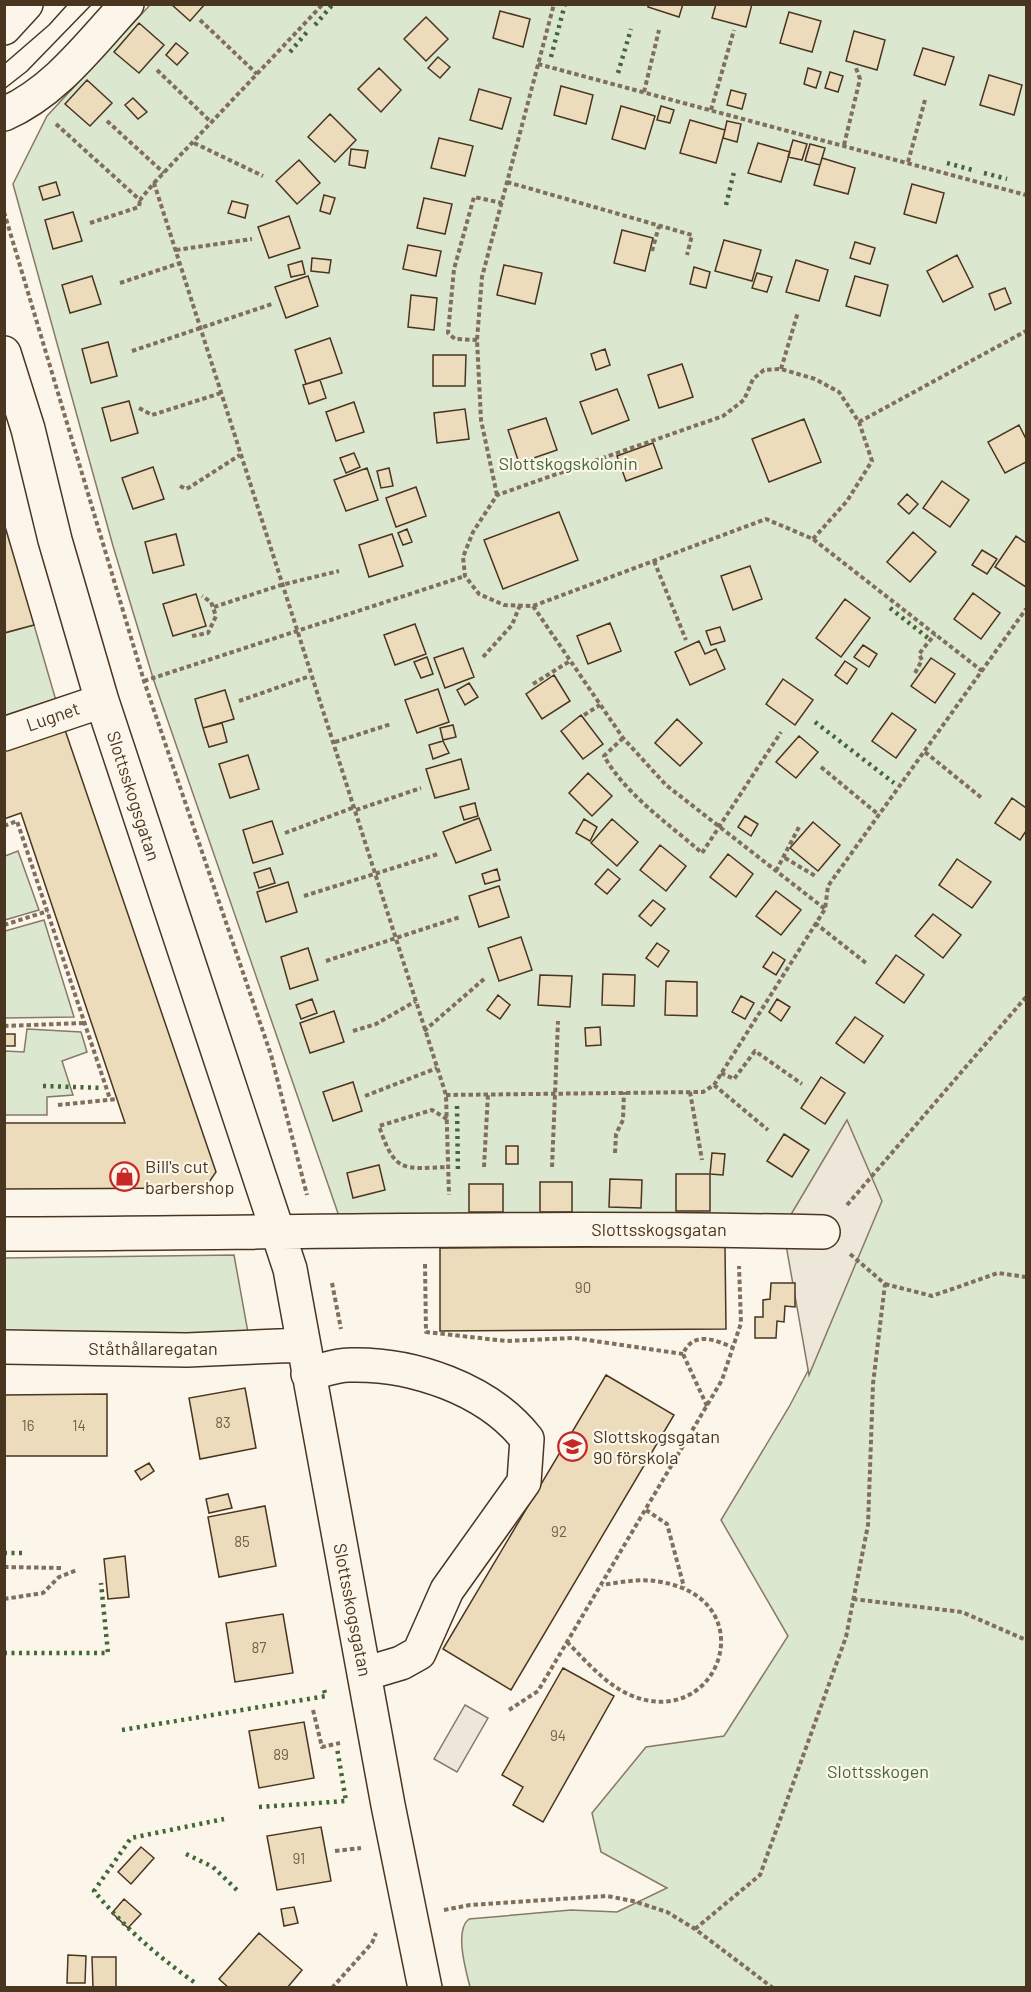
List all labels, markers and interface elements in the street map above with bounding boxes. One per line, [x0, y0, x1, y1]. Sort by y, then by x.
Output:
park label: Slottskogskolonin [498, 452, 638, 474]
street label: Lugnet [23, 697, 82, 735]
street label: Slottsskogsgatan [103, 728, 165, 863]
place label: Bill's cut barbershop [145, 1155, 234, 1198]
shop icon: Bill's cut barbershop [108, 1161, 140, 1193]
street label: Slottsskogsgatan [591, 1218, 727, 1240]
house number: 90 [575, 1278, 591, 1296]
street label: Ståthållaregatan [88, 1337, 218, 1359]
house number: 83 [215, 1413, 231, 1431]
house number: 16 [22, 1416, 34, 1434]
house number: 14 [72, 1416, 86, 1434]
place label: Slottskogsgatan 90 förskola [593, 1425, 720, 1468]
school or university icon: Slottskogsgatan 90 förskola [556, 1431, 588, 1463]
house number: 92 [551, 1522, 567, 1540]
house number: 85 [234, 1532, 250, 1550]
street label: Slottsskogsgatan [329, 1541, 377, 1678]
house number: 87 [252, 1638, 266, 1656]
house number: 94 [550, 1726, 566, 1744]
house number: 89 [273, 1745, 289, 1763]
park label: Slottsskogen [827, 1760, 929, 1782]
house number: 91 [293, 1849, 305, 1867]

